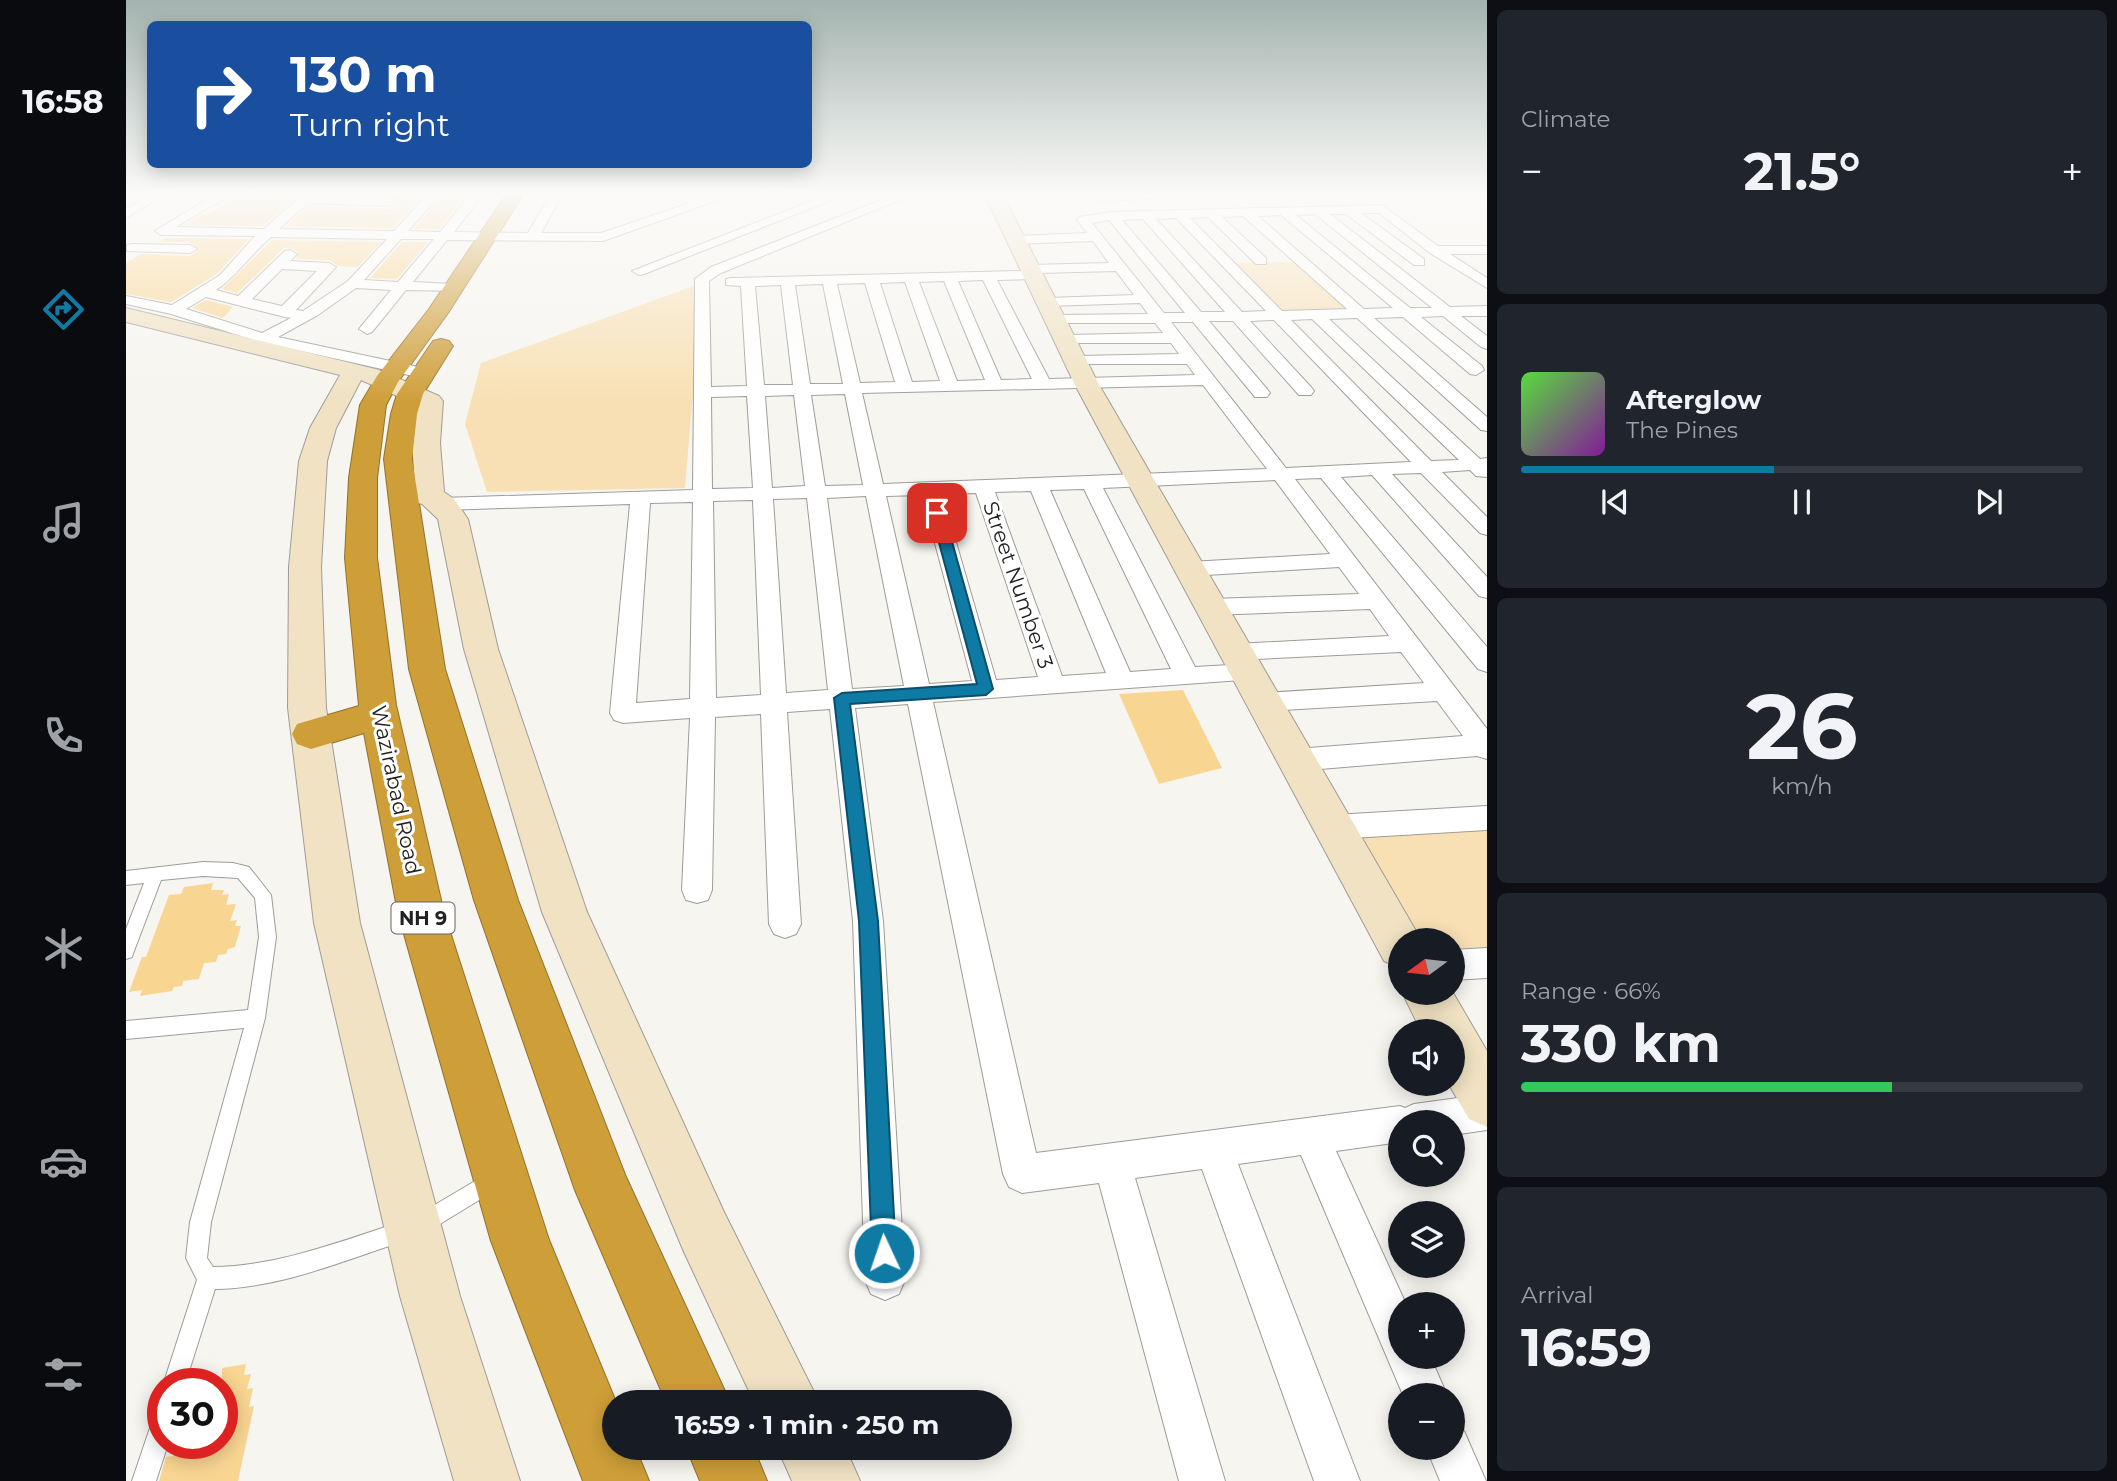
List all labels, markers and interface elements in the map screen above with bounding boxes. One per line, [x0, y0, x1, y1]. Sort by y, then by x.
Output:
text: 130 m [290, 45, 437, 104]
icon: right [175, 49, 266, 140]
text: 16:58 [22, 82, 104, 121]
text: Turn right [290, 105, 450, 144]
text: Climate [1521, 105, 1610, 133]
text: 21.5° [1743, 140, 1861, 203]
text: − [1521, 148, 1543, 195]
text: + [2061, 148, 2083, 195]
icon: directions [39, 285, 88, 334]
text: Afterglow [1626, 384, 1761, 416]
text: The Pines [1626, 416, 1738, 444]
pin [907, 483, 967, 543]
icon: previous [1596, 483, 1634, 521]
icon: pause [1783, 483, 1821, 521]
icon: next [1970, 483, 2008, 521]
icon: arrive [918, 494, 956, 532]
icon: music [39, 498, 88, 547]
street label: Street Number 3 [978, 498, 1059, 672]
text: 26 [1746, 671, 1858, 782]
street label: Wazirabad Road [366, 703, 427, 877]
icon: phone [39, 711, 88, 760]
text: km/h [1771, 772, 1833, 800]
road number: NH 9 [392, 902, 454, 934]
icon: climate [39, 924, 88, 973]
north arrow [1388, 928, 1465, 1004]
map controls [1388, 928, 1465, 1460]
text: Range · 66% [1521, 977, 1661, 1005]
text: 330 km [1521, 1012, 1721, 1075]
button: sound [1388, 1019, 1465, 1096]
button: search [1388, 1110, 1465, 1187]
icon: car [39, 1137, 88, 1186]
button: layers [1388, 1201, 1465, 1278]
position arrow [847, 1216, 921, 1290]
text: Arrival [1521, 1281, 1594, 1309]
button: + [1388, 1292, 1465, 1369]
text: 16:59 [1521, 1316, 1652, 1379]
icon: filters [39, 1350, 88, 1399]
speed limit sign: 30 [147, 1368, 238, 1459]
button: − [1388, 1383, 1465, 1460]
text: 16:59 · 1 min · 250 m [675, 1409, 939, 1441]

